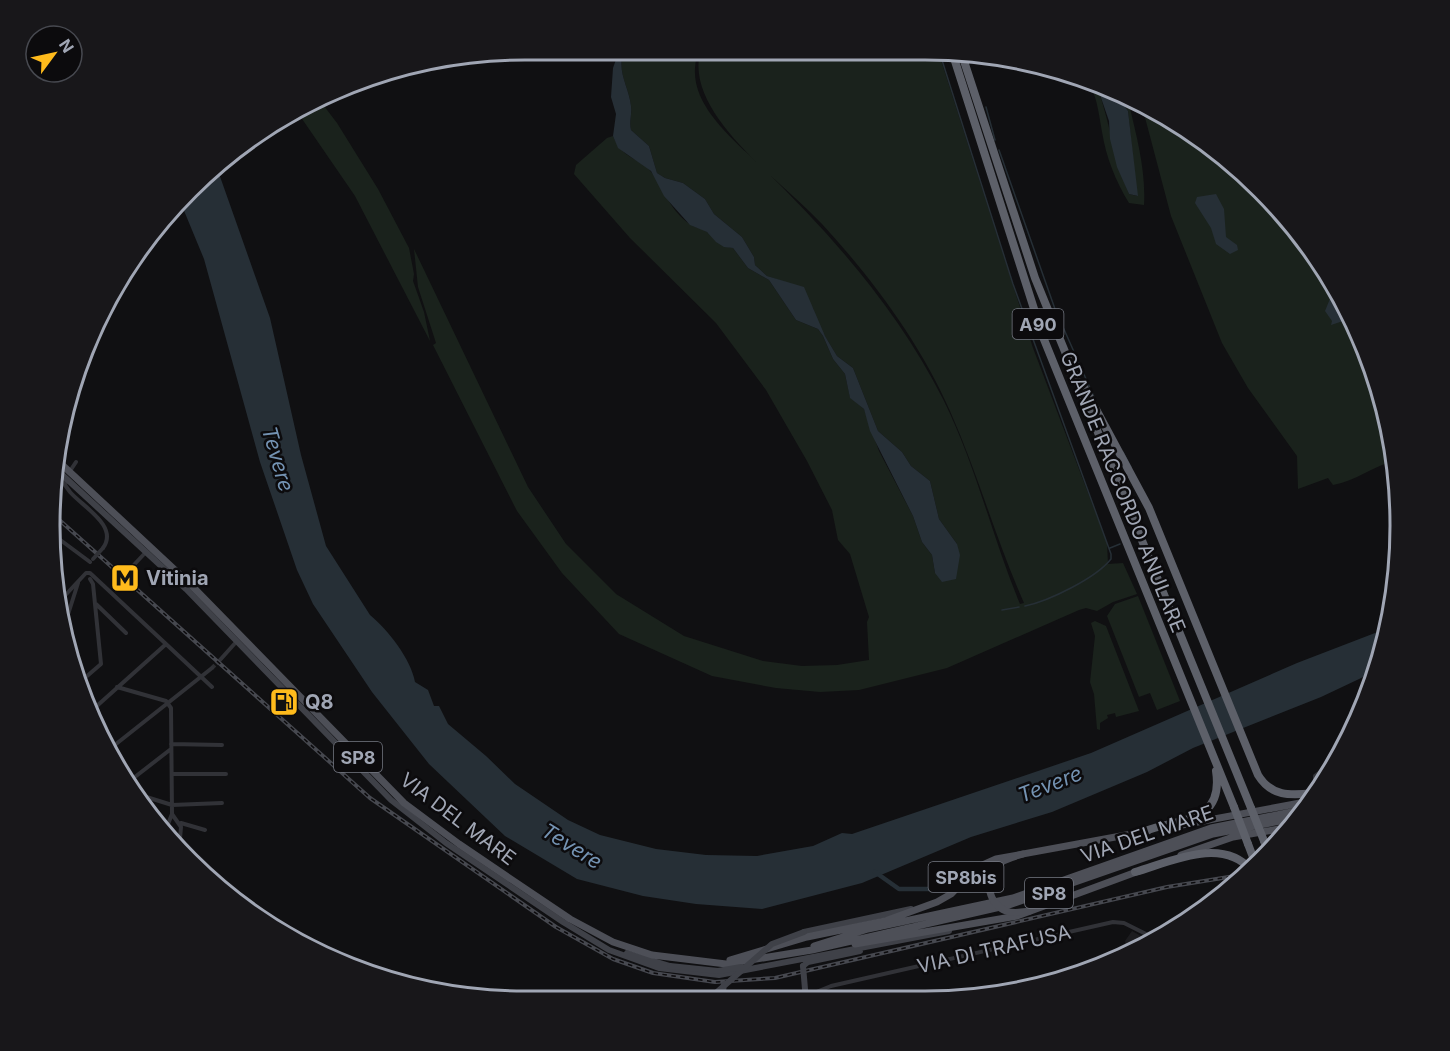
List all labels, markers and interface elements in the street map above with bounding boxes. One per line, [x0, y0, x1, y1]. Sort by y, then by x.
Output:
north arrow [24, 24, 84, 84]
text: N [55, 35, 78, 56]
road number: A90 [1012, 309, 1064, 339]
street label: GRANDE RACCORDO ANULARE [1055, 348, 1191, 636]
water label: Tevere [257, 423, 299, 495]
metro station icon: Vitinia [109, 562, 141, 594]
place label: Vitinia [146, 566, 209, 590]
fuel station icon: Q8 [268, 686, 300, 718]
place label: Q8 [305, 690, 334, 714]
road number: SP8 [334, 742, 382, 772]
water label: Tevere [1014, 760, 1086, 808]
street label: VIA DEL MARE [395, 768, 521, 870]
street label: VIA DEL MARE [1077, 800, 1217, 868]
water label: Tevere [537, 818, 607, 874]
road number: SP8bis [928, 862, 1004, 892]
road number: SP8 [1025, 878, 1073, 908]
street label: VIA DI TRAFUSA [915, 920, 1073, 978]

